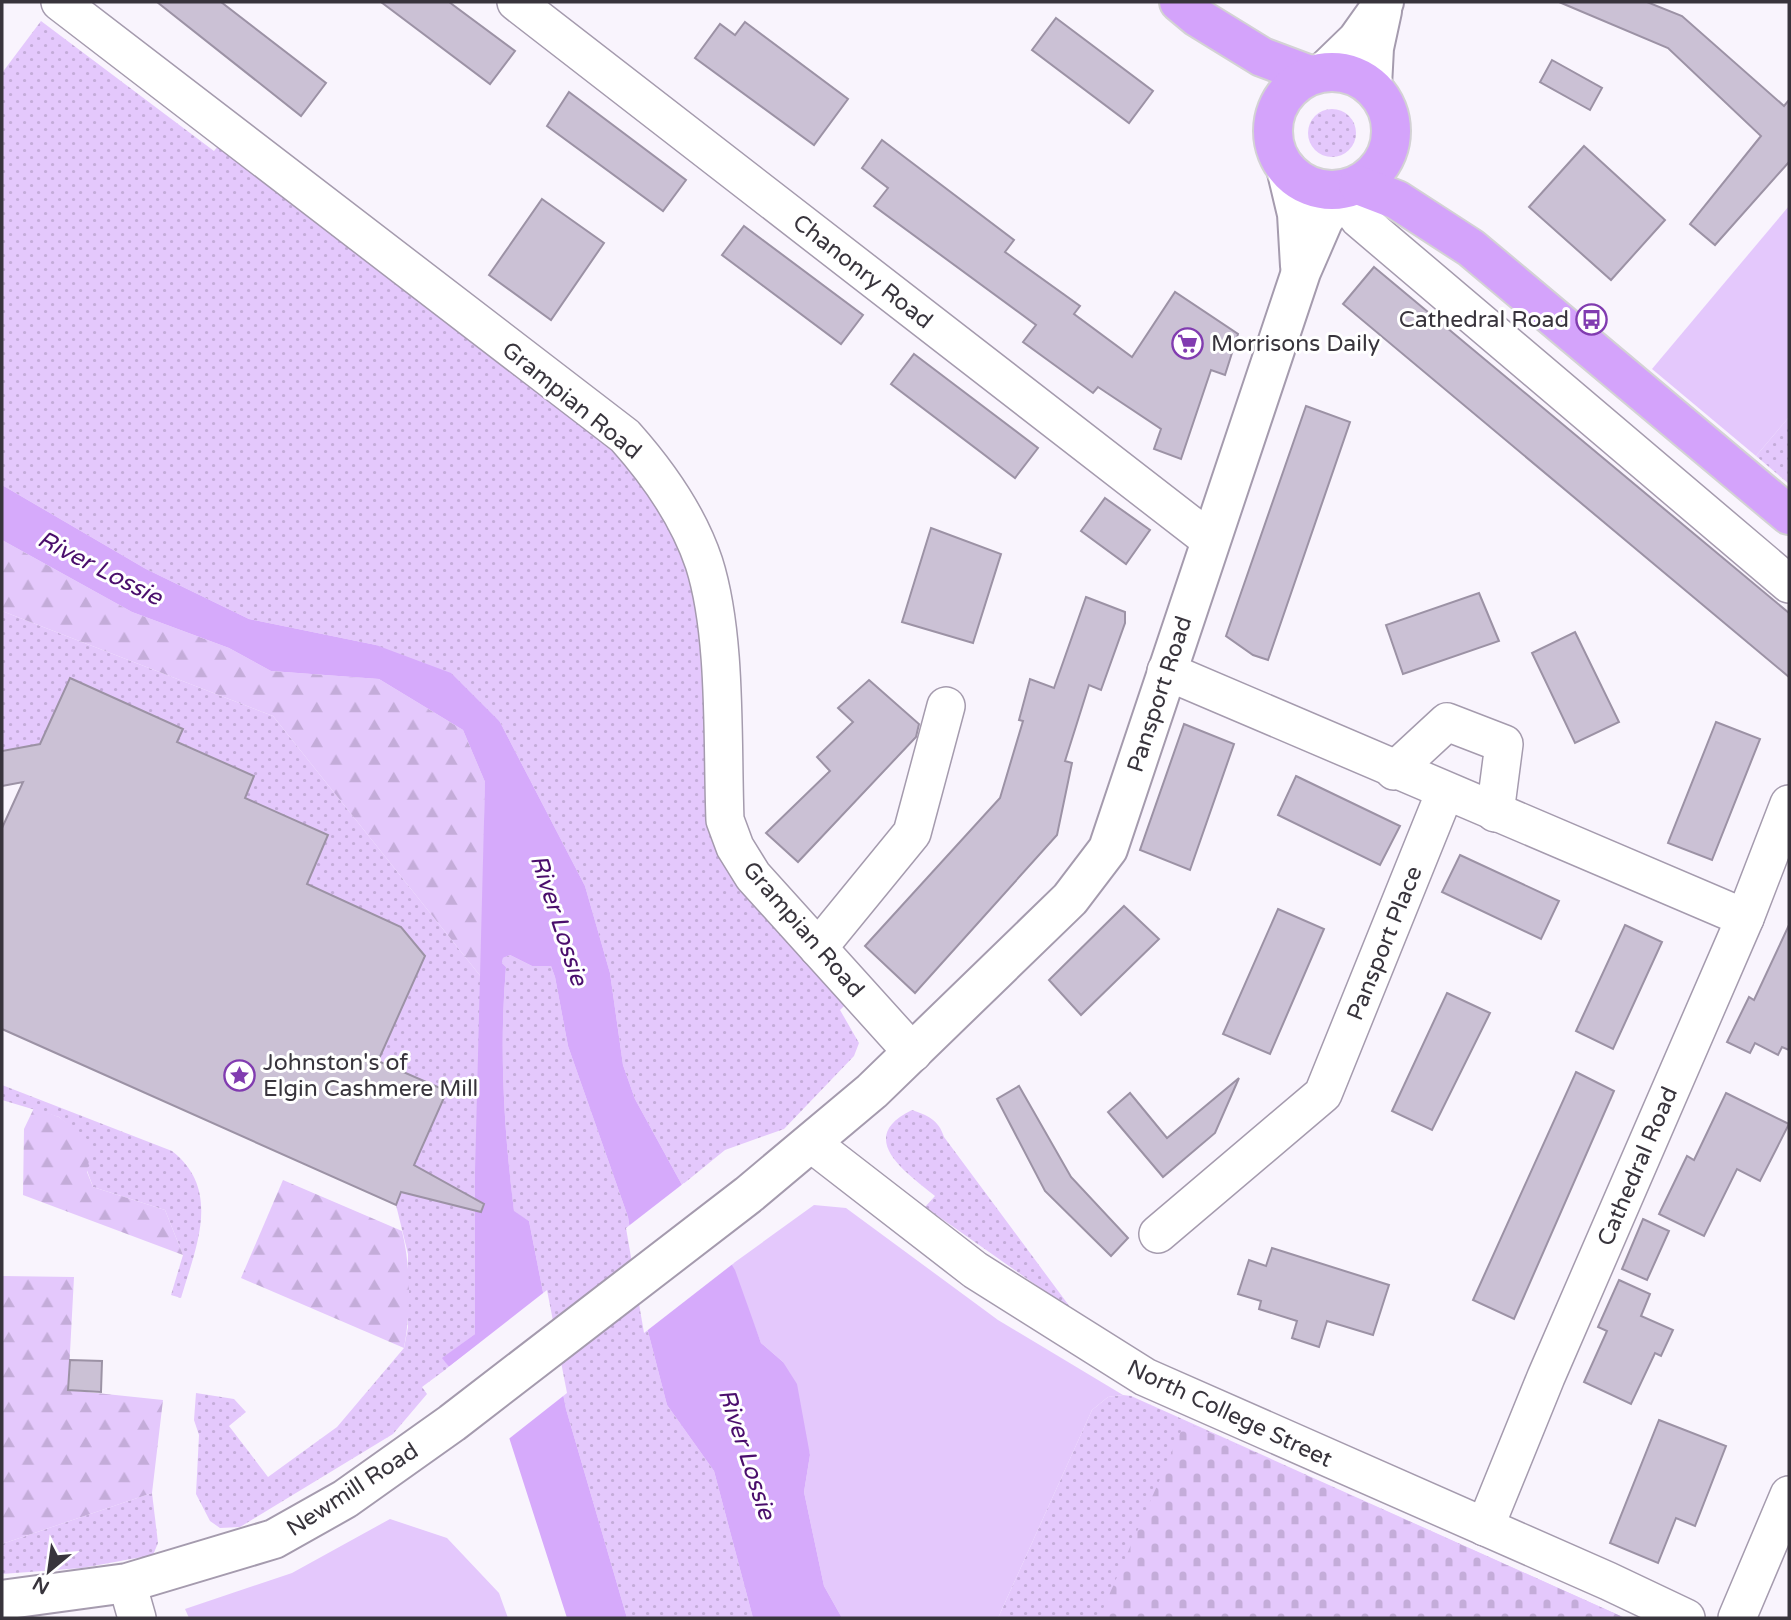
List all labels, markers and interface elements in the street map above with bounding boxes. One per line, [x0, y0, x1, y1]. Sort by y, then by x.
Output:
street label: Chanonry Road [787, 208, 938, 335]
bus stop icon: Cathedral Road [1575, 302, 1609, 336]
place label: Cathedral Road [1399, 306, 1569, 334]
supermarket icon: Morrisons Daily [1171, 326, 1205, 360]
place label: Morrisons Daily [1211, 330, 1380, 358]
street label: Grampian Road [496, 336, 647, 466]
water label: River Lossie [33, 525, 168, 613]
street label: Pansport Road [1121, 613, 1198, 776]
water label: River Lossie [524, 851, 594, 990]
street label: Grampian Road [737, 856, 870, 1003]
street label: Pansport Place [1341, 862, 1429, 1025]
place label: Johnston's of Elgin Cashmere Mill [263, 1049, 478, 1103]
place icon: Johnston's of Elgin Cashmere Mill [223, 1058, 257, 1092]
street label: Cathedral Road [1592, 1083, 1684, 1250]
street label: North College Street [1123, 1354, 1337, 1474]
water label: River Lossie [712, 1385, 782, 1524]
street label: Newmill Road [281, 1437, 424, 1543]
north arrow [14, 1536, 84, 1606]
text: N [29, 1572, 53, 1598]

